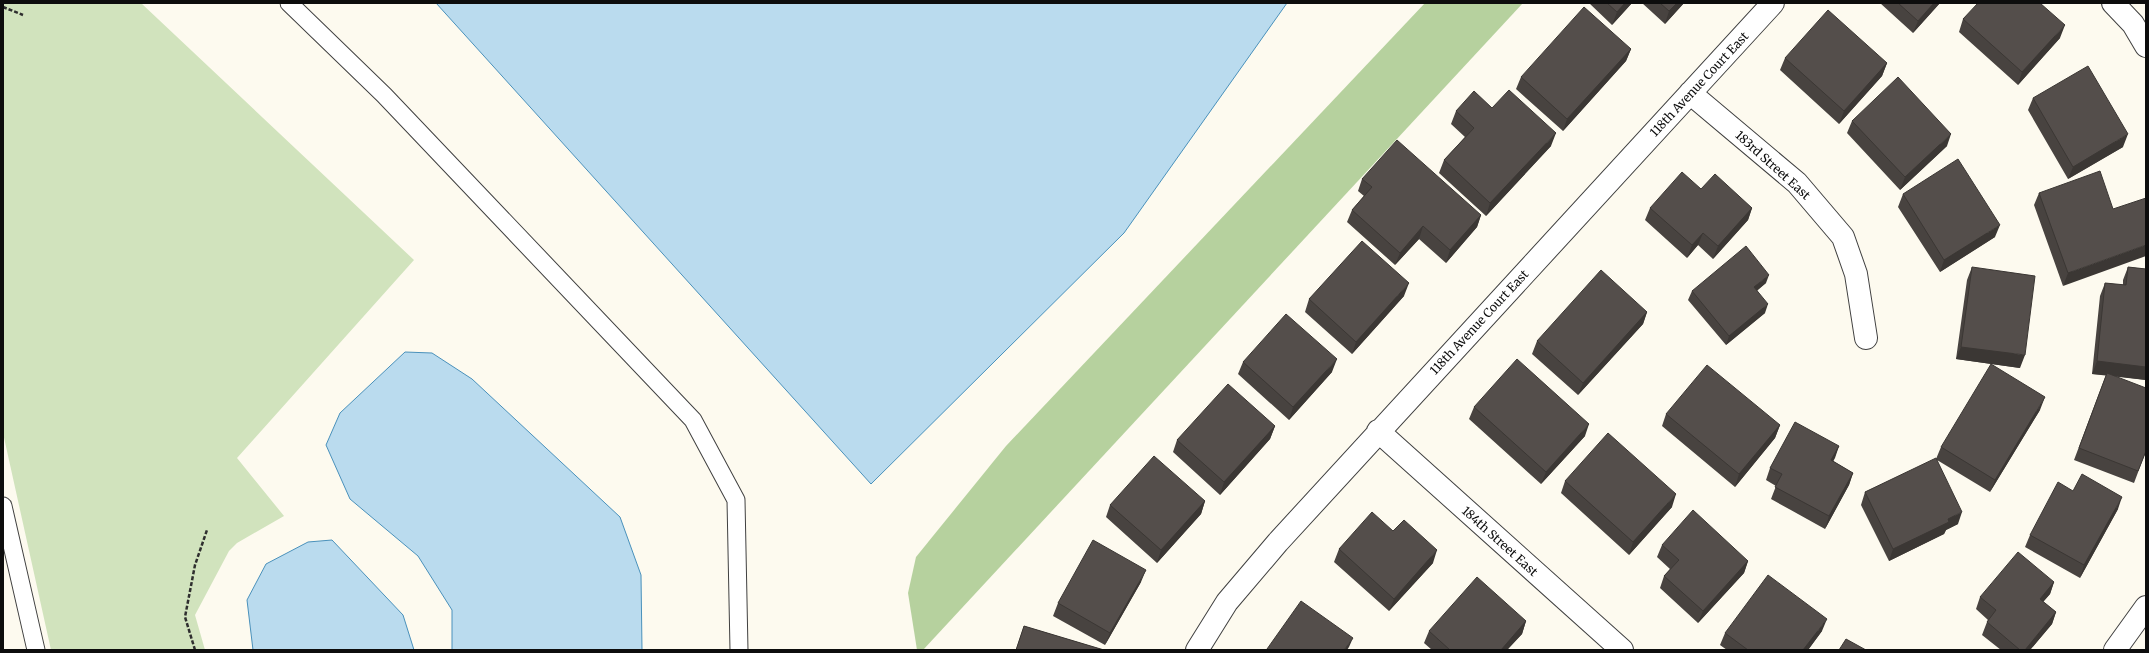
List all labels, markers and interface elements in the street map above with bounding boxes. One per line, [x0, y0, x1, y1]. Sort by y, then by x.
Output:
street label: 118th Avenue Court East [1647, 28, 1752, 139]
street label: 183rd Street East [1732, 127, 1814, 203]
street label: 118th Avenue Court East [1427, 266, 1532, 377]
street label: 184th Street East [1459, 503, 1541, 579]

